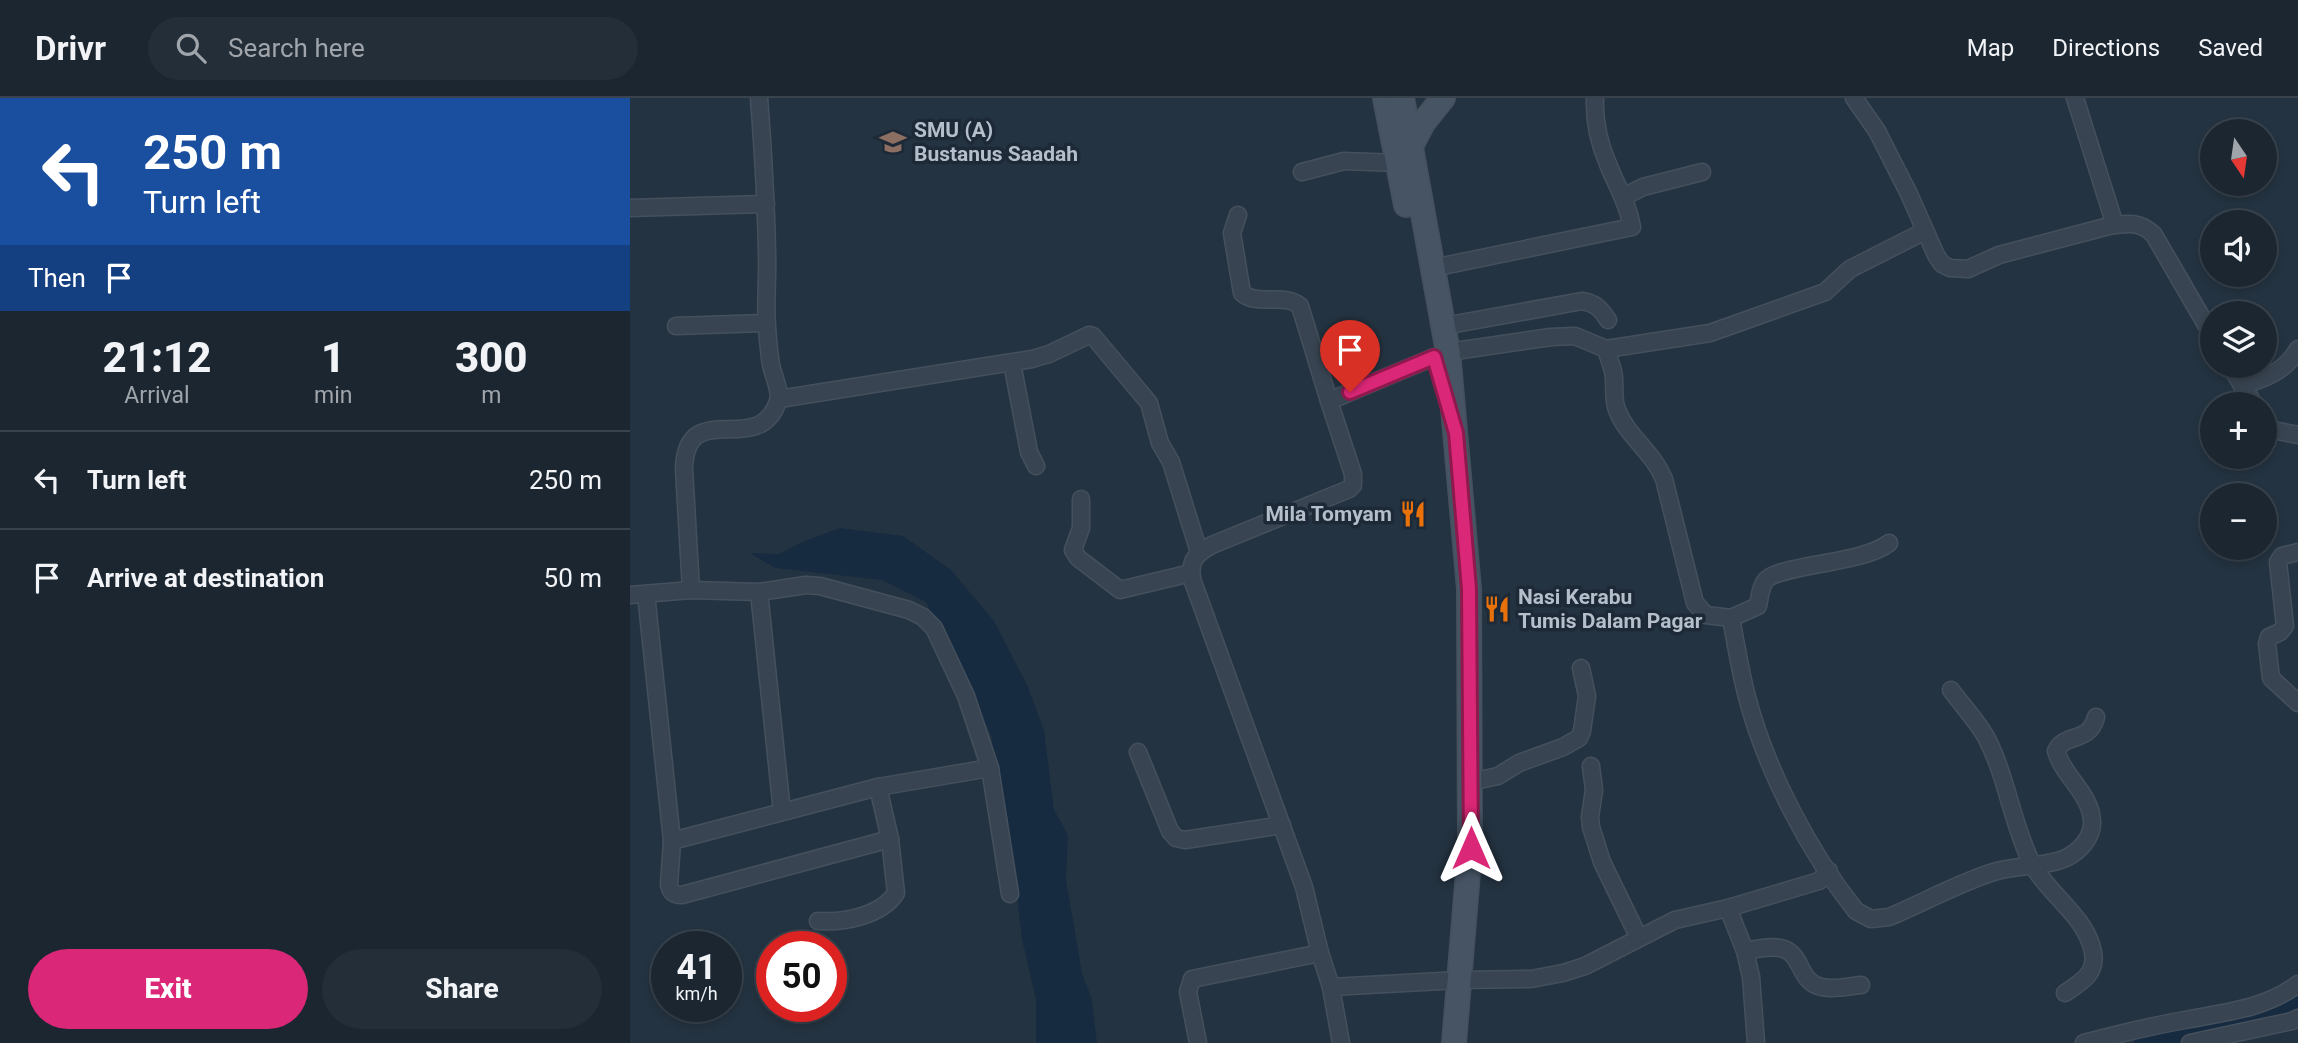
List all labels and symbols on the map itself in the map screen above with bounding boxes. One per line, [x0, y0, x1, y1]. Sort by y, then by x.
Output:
place label: SMU (A) Bustanus Saadah [914, 118, 1078, 166]
north arrow [2200, 119, 2277, 196]
school or university icon: SMU (A) Bustanus Saadah [878, 127, 908, 157]
pin [1320, 320, 1380, 392]
restaurant icon: Mila Tomyam [1398, 499, 1428, 529]
place label: Mila Tomyam [1265, 502, 1392, 526]
place label: Nasi Kerabu Tumis Dalam Pagar [1518, 585, 1703, 633]
restaurant icon: Nasi Kerabu Tumis Dalam Pagar [1482, 594, 1512, 624]
position arrow [1434, 811, 1508, 885]
speed limit sign: 50 [756, 931, 847, 1022]

